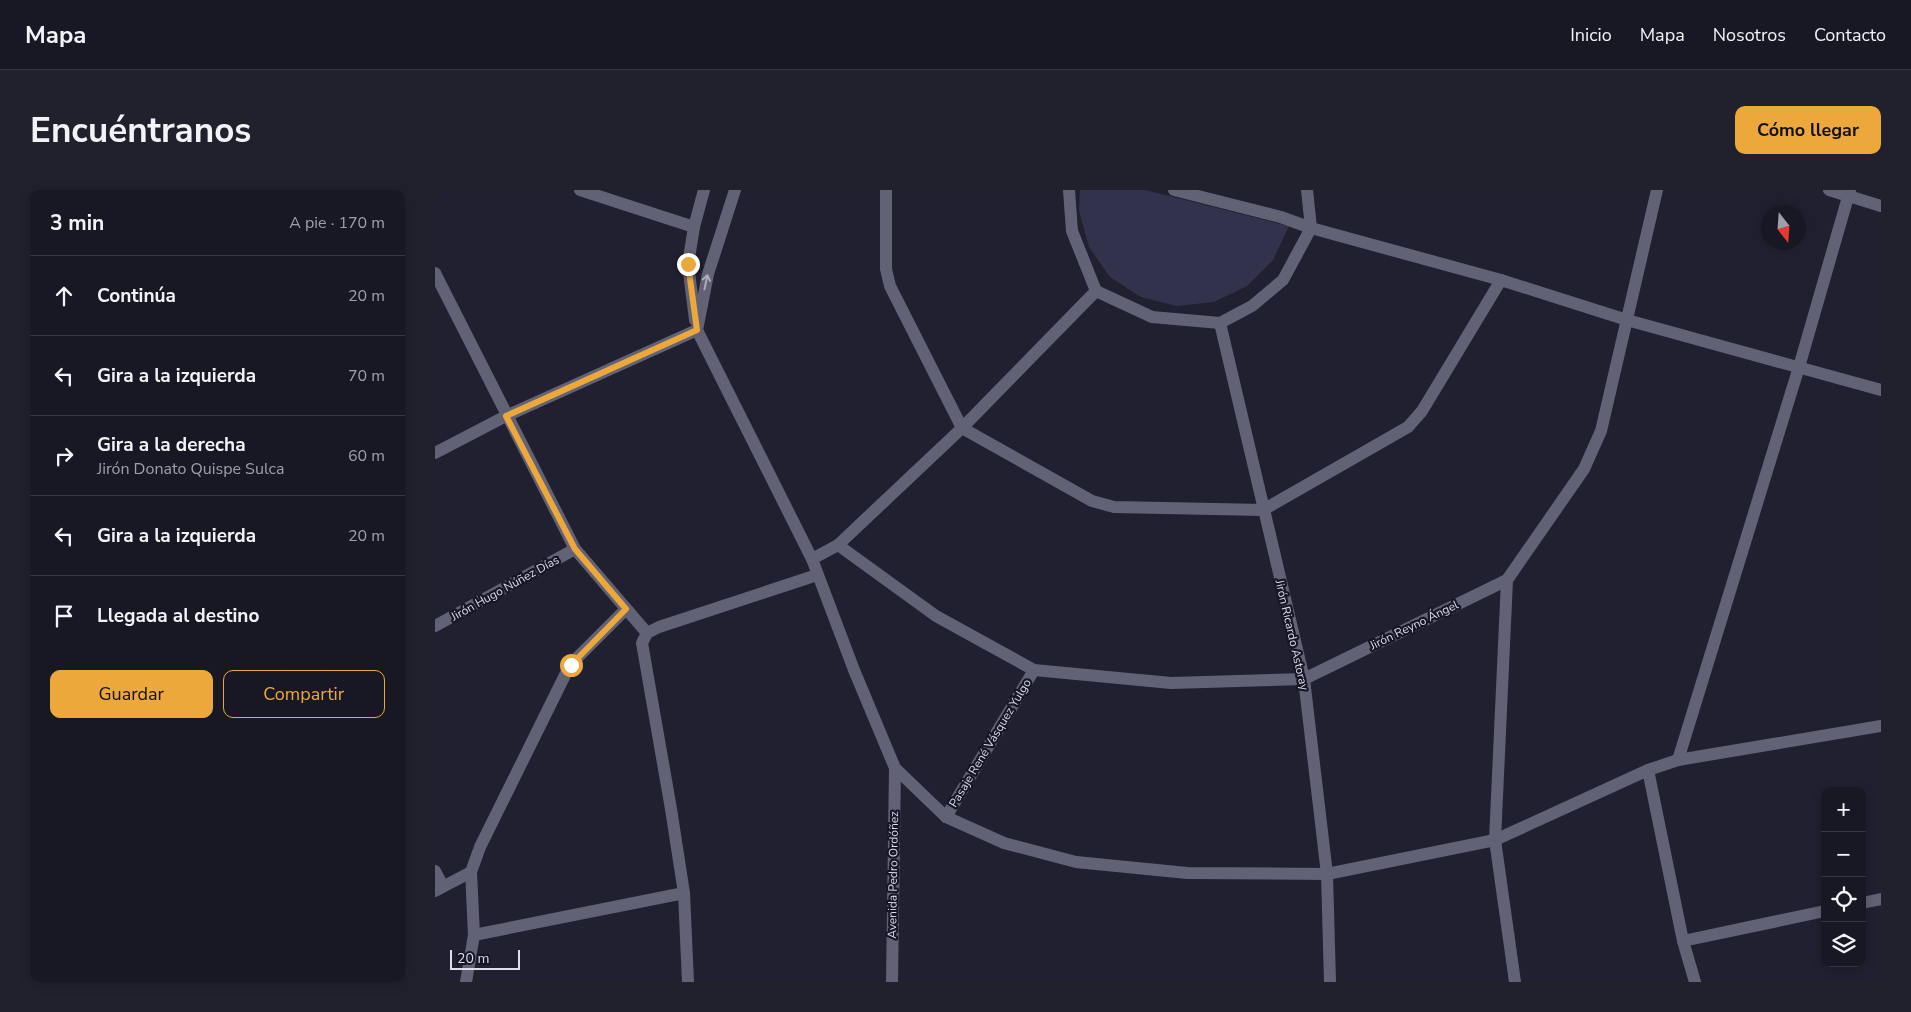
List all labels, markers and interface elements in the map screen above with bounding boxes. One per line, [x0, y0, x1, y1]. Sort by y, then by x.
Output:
text: Mapa [25, 19, 87, 51]
text: Inicio [1570, 23, 1612, 47]
text: Mapa [1640, 23, 1685, 47]
text: Nosotros [1713, 23, 1786, 47]
text: Contacto [1814, 23, 1886, 47]
button: Cómo llegar [1735, 106, 1881, 154]
text: Encuéntranos [30, 107, 251, 154]
north arrow [1761, 205, 1806, 250]
text: 3 min [50, 209, 104, 237]
text: A pie · 170 m [289, 212, 385, 234]
route end [677, 253, 700, 276]
one-way arrow [702, 275, 712, 291]
icon: ahead [50, 282, 78, 310]
text: Continúa [97, 283, 176, 309]
text: 20 m [348, 285, 385, 307]
icon: left [50, 362, 78, 390]
text: Gira a la izquierda [97, 363, 256, 389]
text: 70 m [348, 365, 385, 387]
text: Gira a la derecha [97, 432, 246, 458]
icon: right [50, 442, 78, 470]
text: 60 m [348, 445, 385, 467]
text: Jirón Donato Quispe Sulca [97, 458, 284, 480]
icon: left [50, 522, 78, 550]
text: Gira a la izquierda [97, 523, 256, 549]
text: 20 m [348, 525, 385, 547]
street label: Jirón Hugo Núñez Días [447, 551, 562, 625]
street label: Jirón Ricardo Astoray [1271, 577, 1313, 693]
street label: Jirón Reyno Ángel [1366, 596, 1461, 654]
icon: arrive [50, 602, 78, 630]
text: Llegada al destino [97, 603, 259, 629]
route start [560, 654, 583, 677]
button: Guardar [50, 670, 213, 718]
button: Compartir [223, 670, 385, 718]
street label: Pasaje René Vásquez Yulgo [945, 675, 1035, 810]
map controls [1821, 787, 1866, 967]
button: + [1821, 787, 1866, 832]
street label: Avenida Pedro Ordóñez [884, 811, 902, 939]
button: − [1821, 832, 1866, 877]
button: locate [1821, 877, 1866, 922]
button: layers [1821, 922, 1866, 967]
scale bar [450, 947, 520, 970]
text: 20 m [457, 949, 489, 968]

